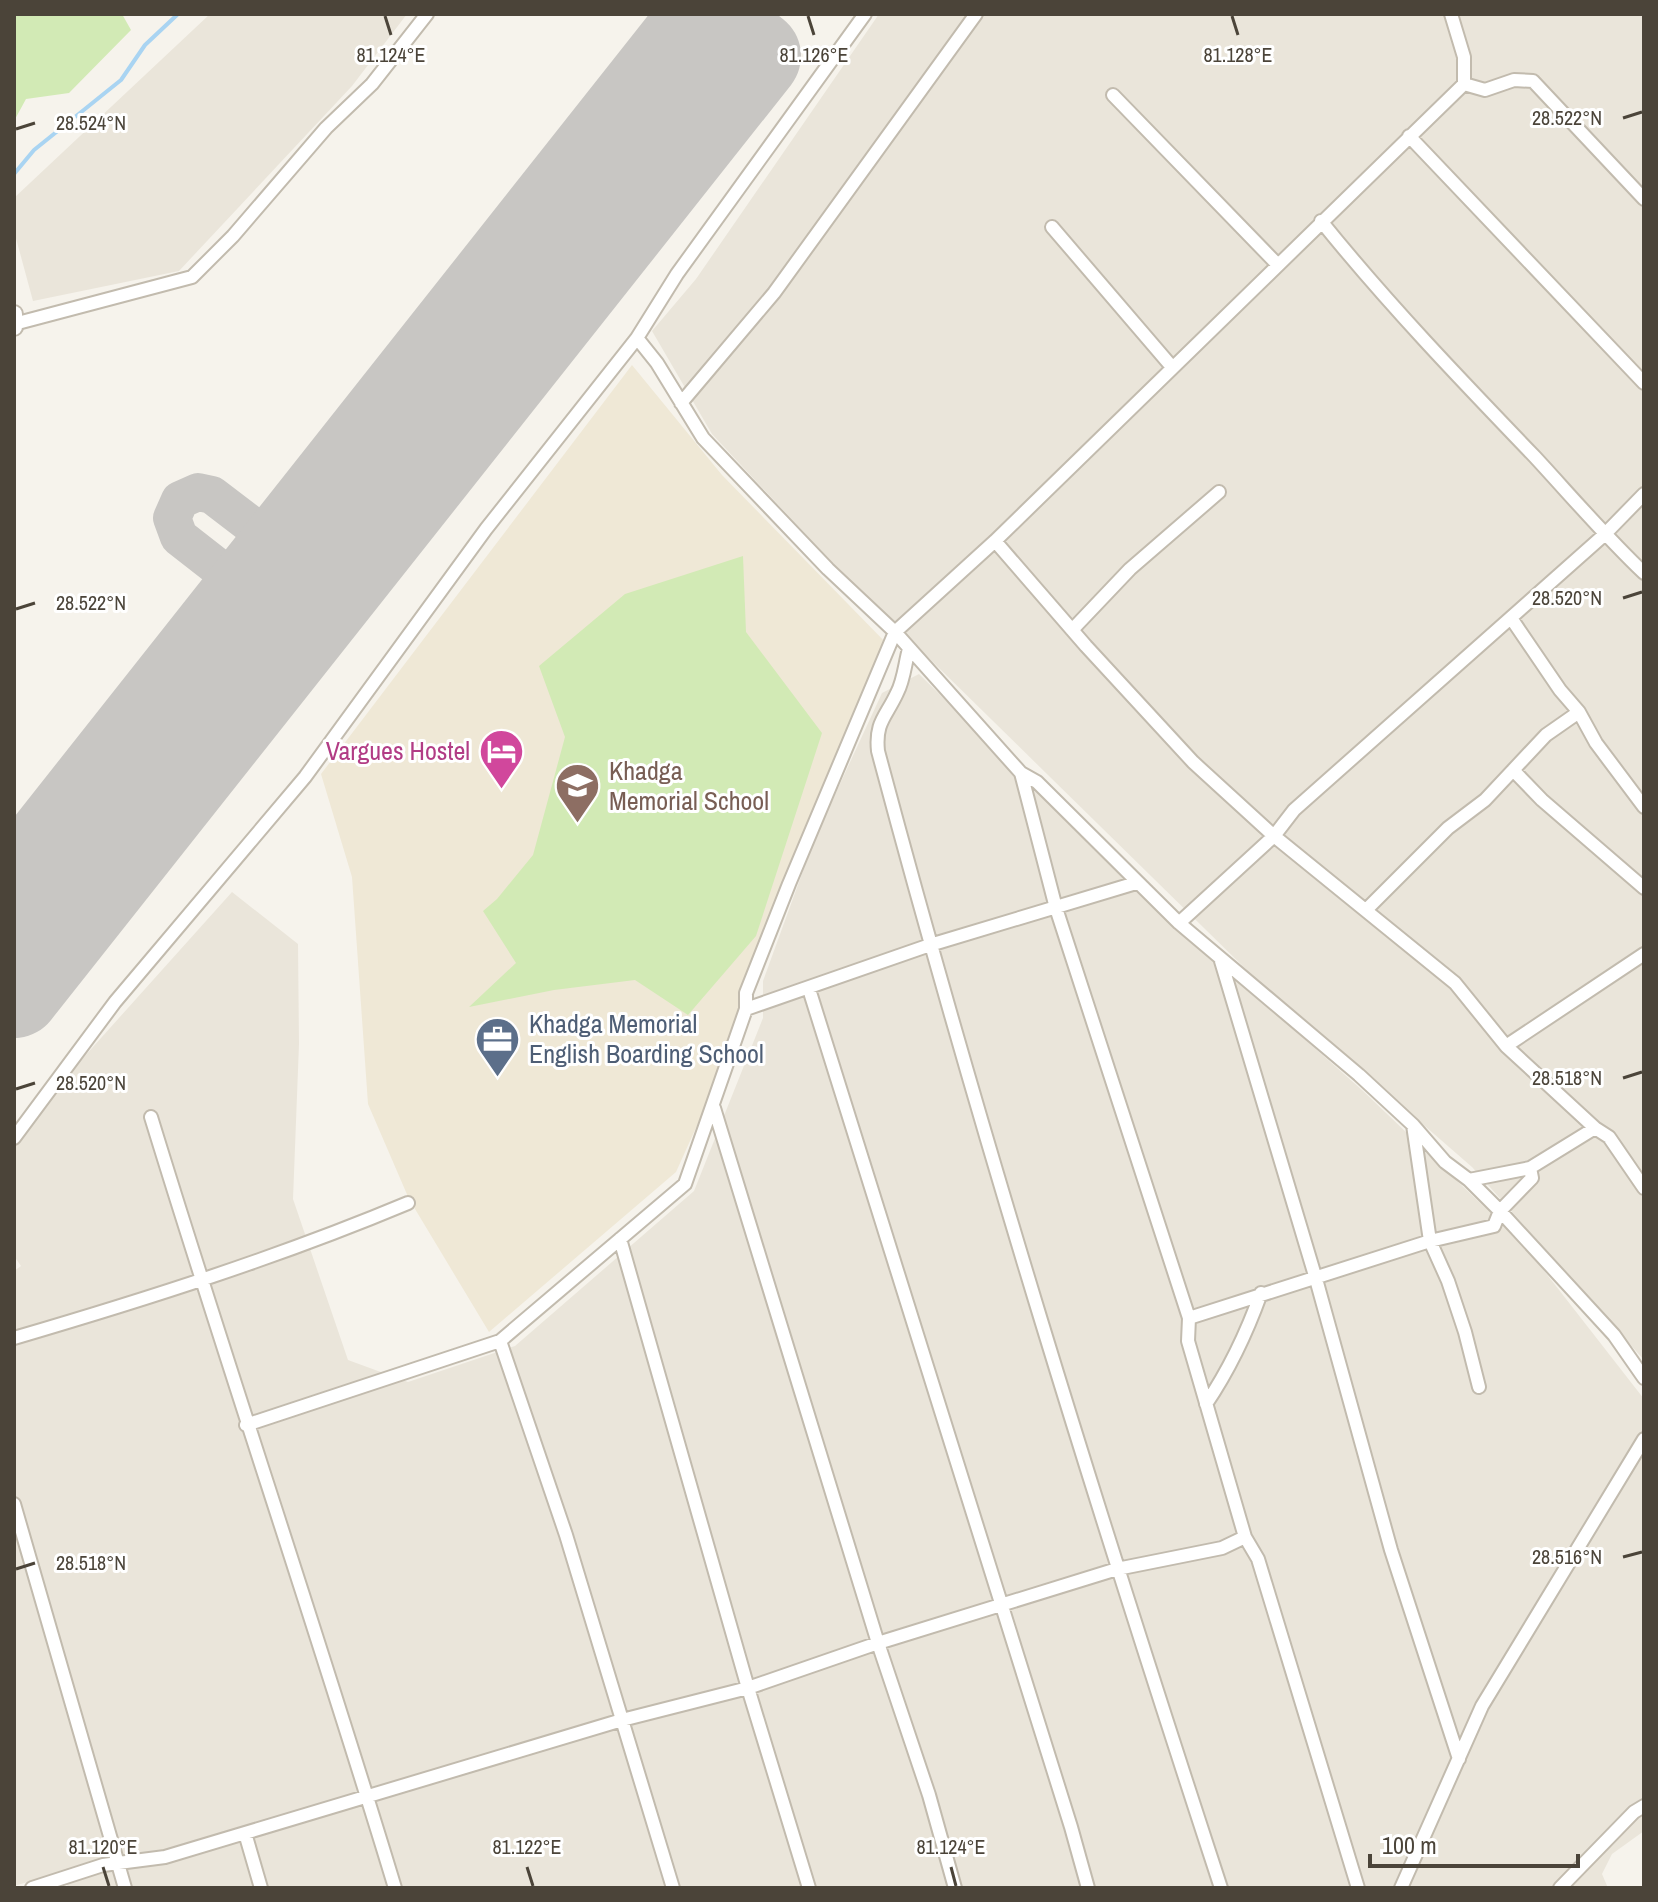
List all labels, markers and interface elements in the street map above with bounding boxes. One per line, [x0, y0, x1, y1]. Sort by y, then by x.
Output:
text: 81.124°E [356, 41, 426, 68]
text: 81.126°E [779, 41, 849, 68]
text: 81.128°E [1203, 41, 1273, 68]
text: 28.522°N [1532, 104, 1602, 131]
text: 28.524°N [56, 109, 126, 136]
text: 28.520°N [1532, 584, 1602, 611]
text: 28.522°N [56, 589, 126, 616]
hotel icon: Vargues Hostel [477, 727, 525, 790]
place label: Vargues Hostel [326, 733, 470, 768]
place label: Khadga Memorial School [609, 753, 769, 818]
school or university icon: Khadga Memorial School [554, 762, 602, 825]
place label: Khadga Memorial English Boarding School [529, 1006, 764, 1071]
office icon: Khadga Memorial English Boarding School [474, 1015, 522, 1078]
text: 28.518°N [1532, 1064, 1602, 1091]
text: 28.520°N [56, 1069, 126, 1096]
text: 28.516°N [1532, 1543, 1602, 1570]
text: 28.518°N [56, 1549, 126, 1576]
scale bar [1370, 1818, 1578, 1868]
text: 100 m [1382, 1829, 1437, 1861]
text: 81.120°E [68, 1833, 138, 1860]
text: 81.122°E [492, 1833, 562, 1860]
text: 81.124°E [916, 1833, 986, 1860]

